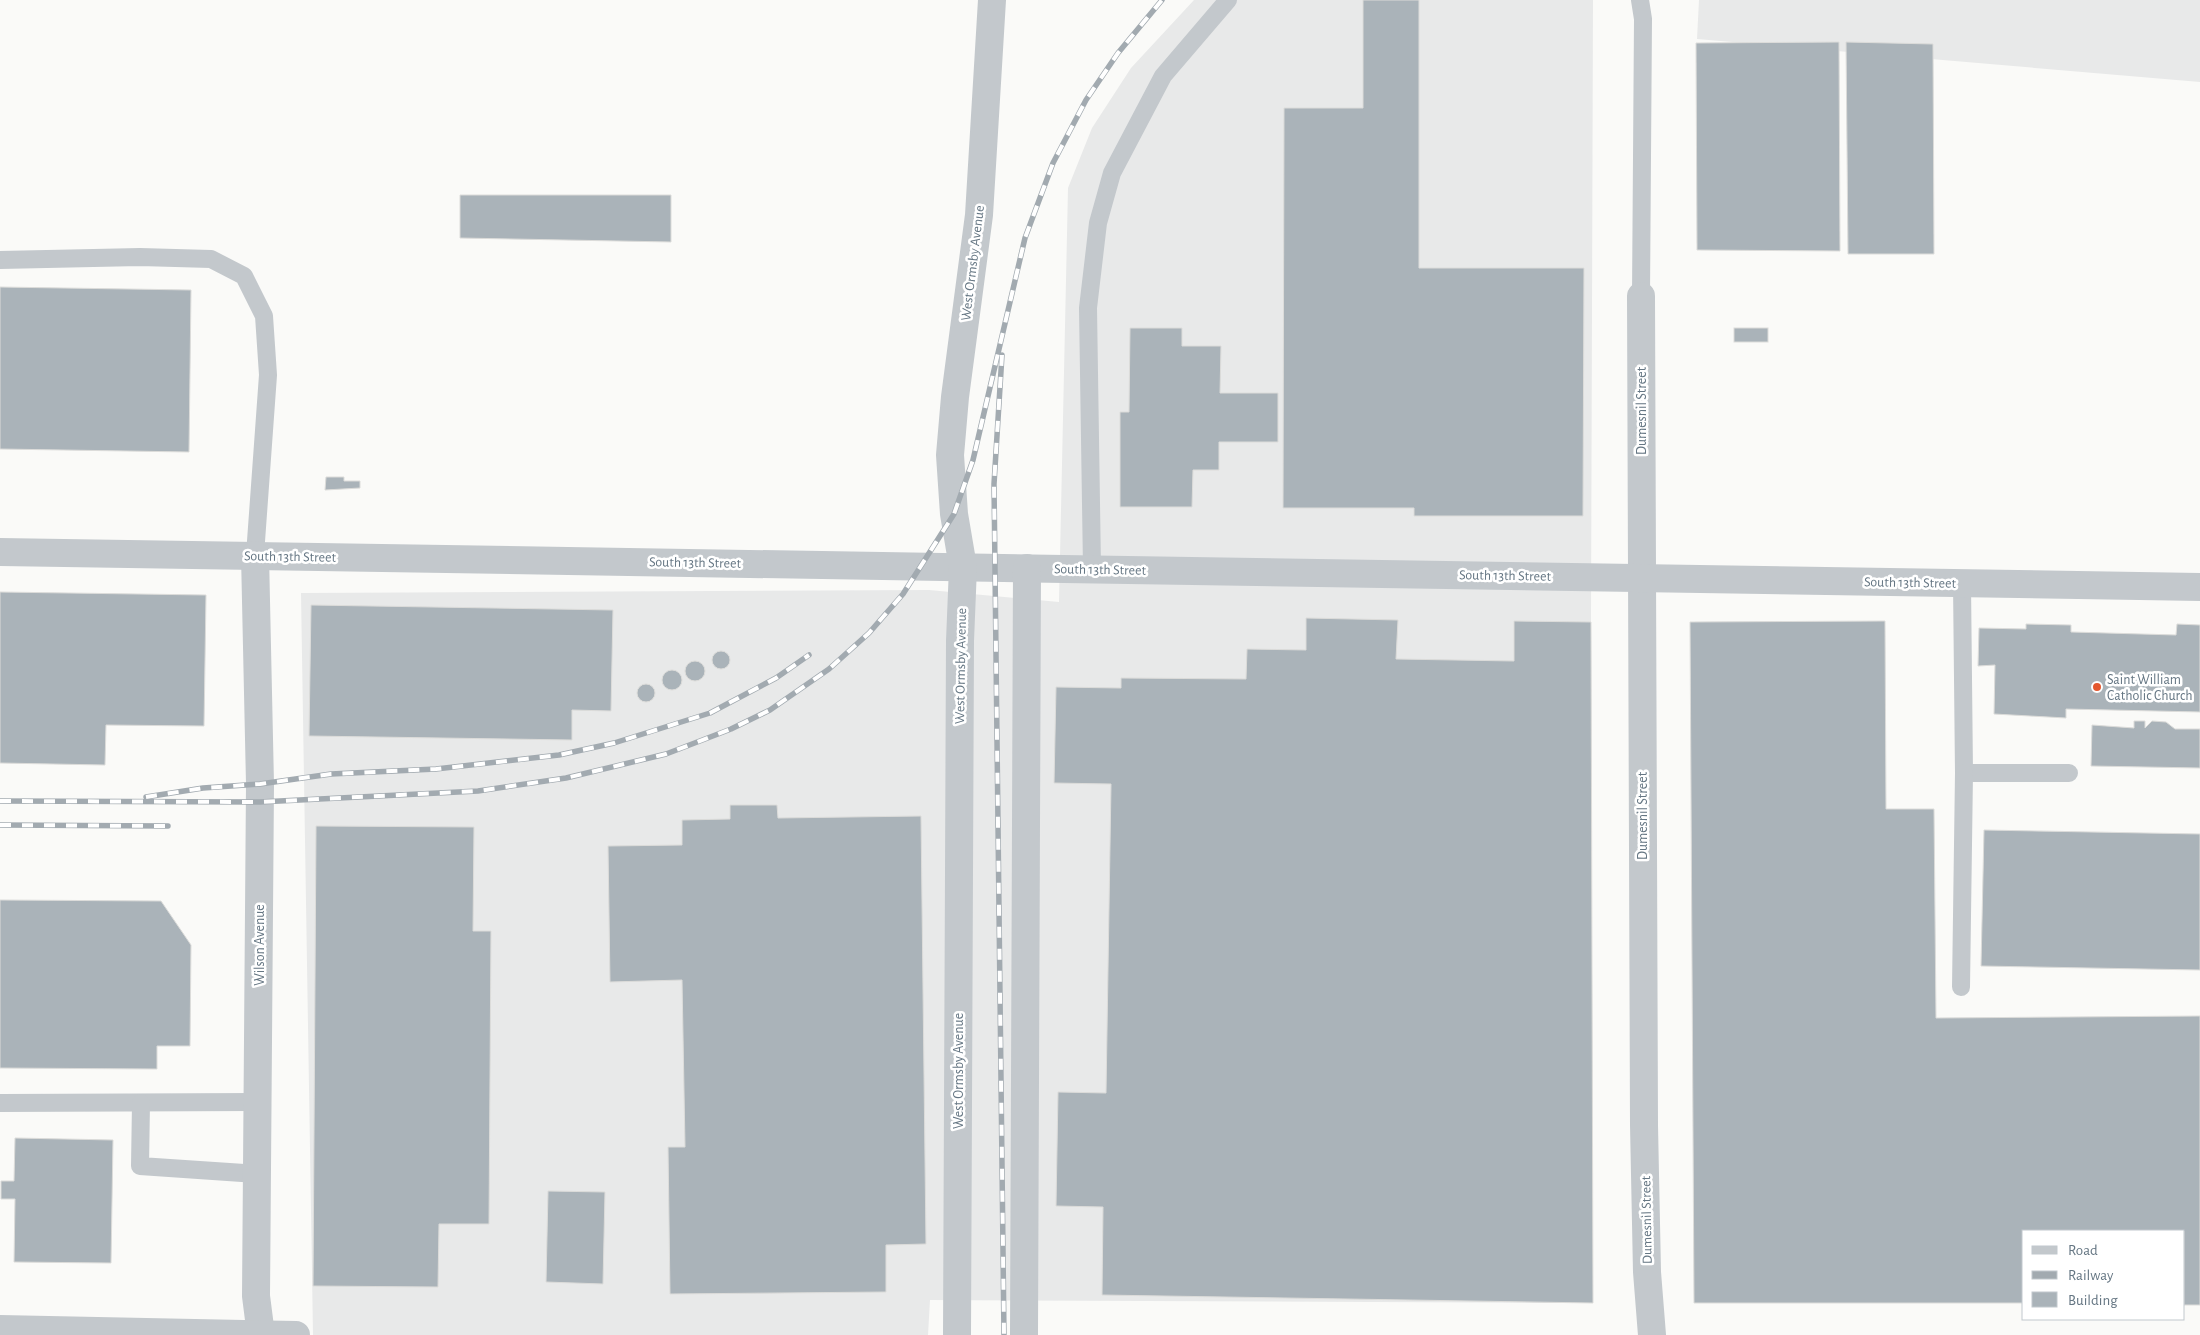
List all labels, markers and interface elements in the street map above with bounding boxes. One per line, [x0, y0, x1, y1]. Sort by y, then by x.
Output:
street label: West Ormsby Avenue [959, 205, 987, 322]
street label: Dumesnil Street [1635, 366, 1649, 455]
street label: South 13th Street [244, 549, 337, 565]
street label: South 13th Street [649, 555, 742, 571]
street label: South 13th Street [1054, 562, 1147, 578]
street label: South 13th Street [1459, 568, 1552, 584]
street label: South 13th Street [1864, 575, 1957, 591]
street label: West Ormsby Avenue [953, 608, 969, 724]
place label: Saint William Catholic Church [2107, 673, 2193, 703]
marker: Saint William Catholic Church [2091, 681, 2103, 693]
street label: Dumesnil Street [1636, 771, 1650, 860]
street label: Wilson Avenue [253, 904, 267, 986]
street label: West Ormsby Avenue [952, 1013, 966, 1129]
street label: Dumesnil Street [1639, 1175, 1655, 1264]
legend [2022, 1230, 2185, 1320]
text: Road [2068, 1243, 2098, 1258]
text: Railway [2068, 1268, 2114, 1283]
text: Building [2068, 1293, 2118, 1308]

